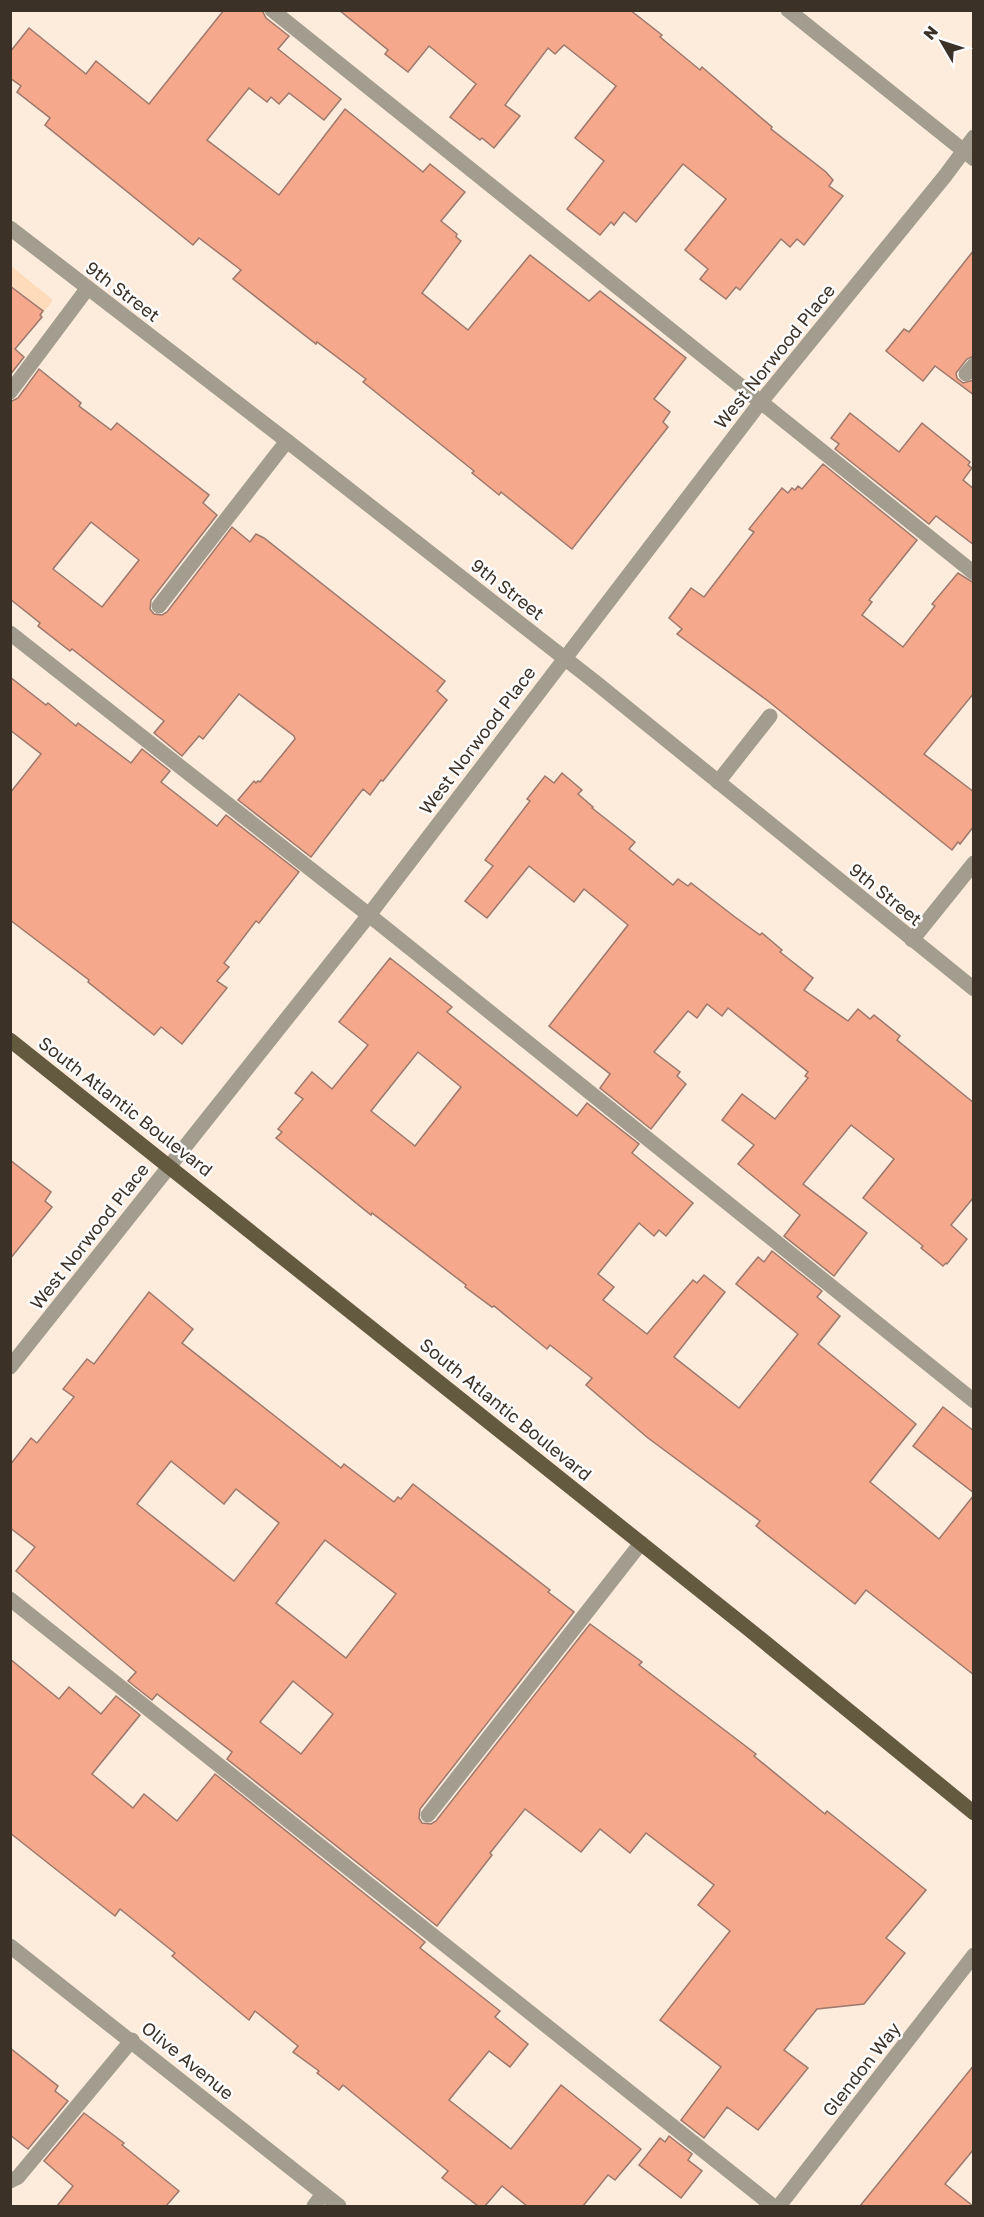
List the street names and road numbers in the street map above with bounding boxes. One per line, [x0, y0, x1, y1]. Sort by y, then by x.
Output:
street label: 9th Street [82, 256, 164, 326]
street label: West Norwood Place [709, 279, 839, 433]
street label: 9th Street [467, 554, 549, 624]
street label: West Norwood Place [414, 662, 540, 818]
street label: 9th Street [845, 858, 927, 930]
street label: South Atlantic Boulevard [35, 1031, 217, 1181]
street label: West Norwood Place [25, 1158, 153, 1314]
street label: South Atlantic Boulevard [416, 1333, 596, 1485]
street label: Olive Avenue [138, 2016, 238, 2104]
street label: Glendon Way [817, 2017, 905, 2121]

